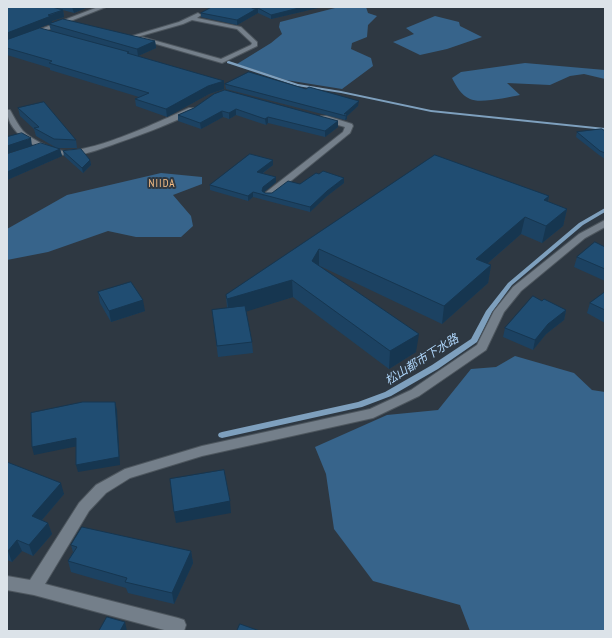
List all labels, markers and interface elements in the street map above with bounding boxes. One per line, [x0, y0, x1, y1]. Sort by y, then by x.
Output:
district label: NIIDA [149, 177, 175, 191]
water label: 松山都市下水路 [383, 332, 461, 388]

